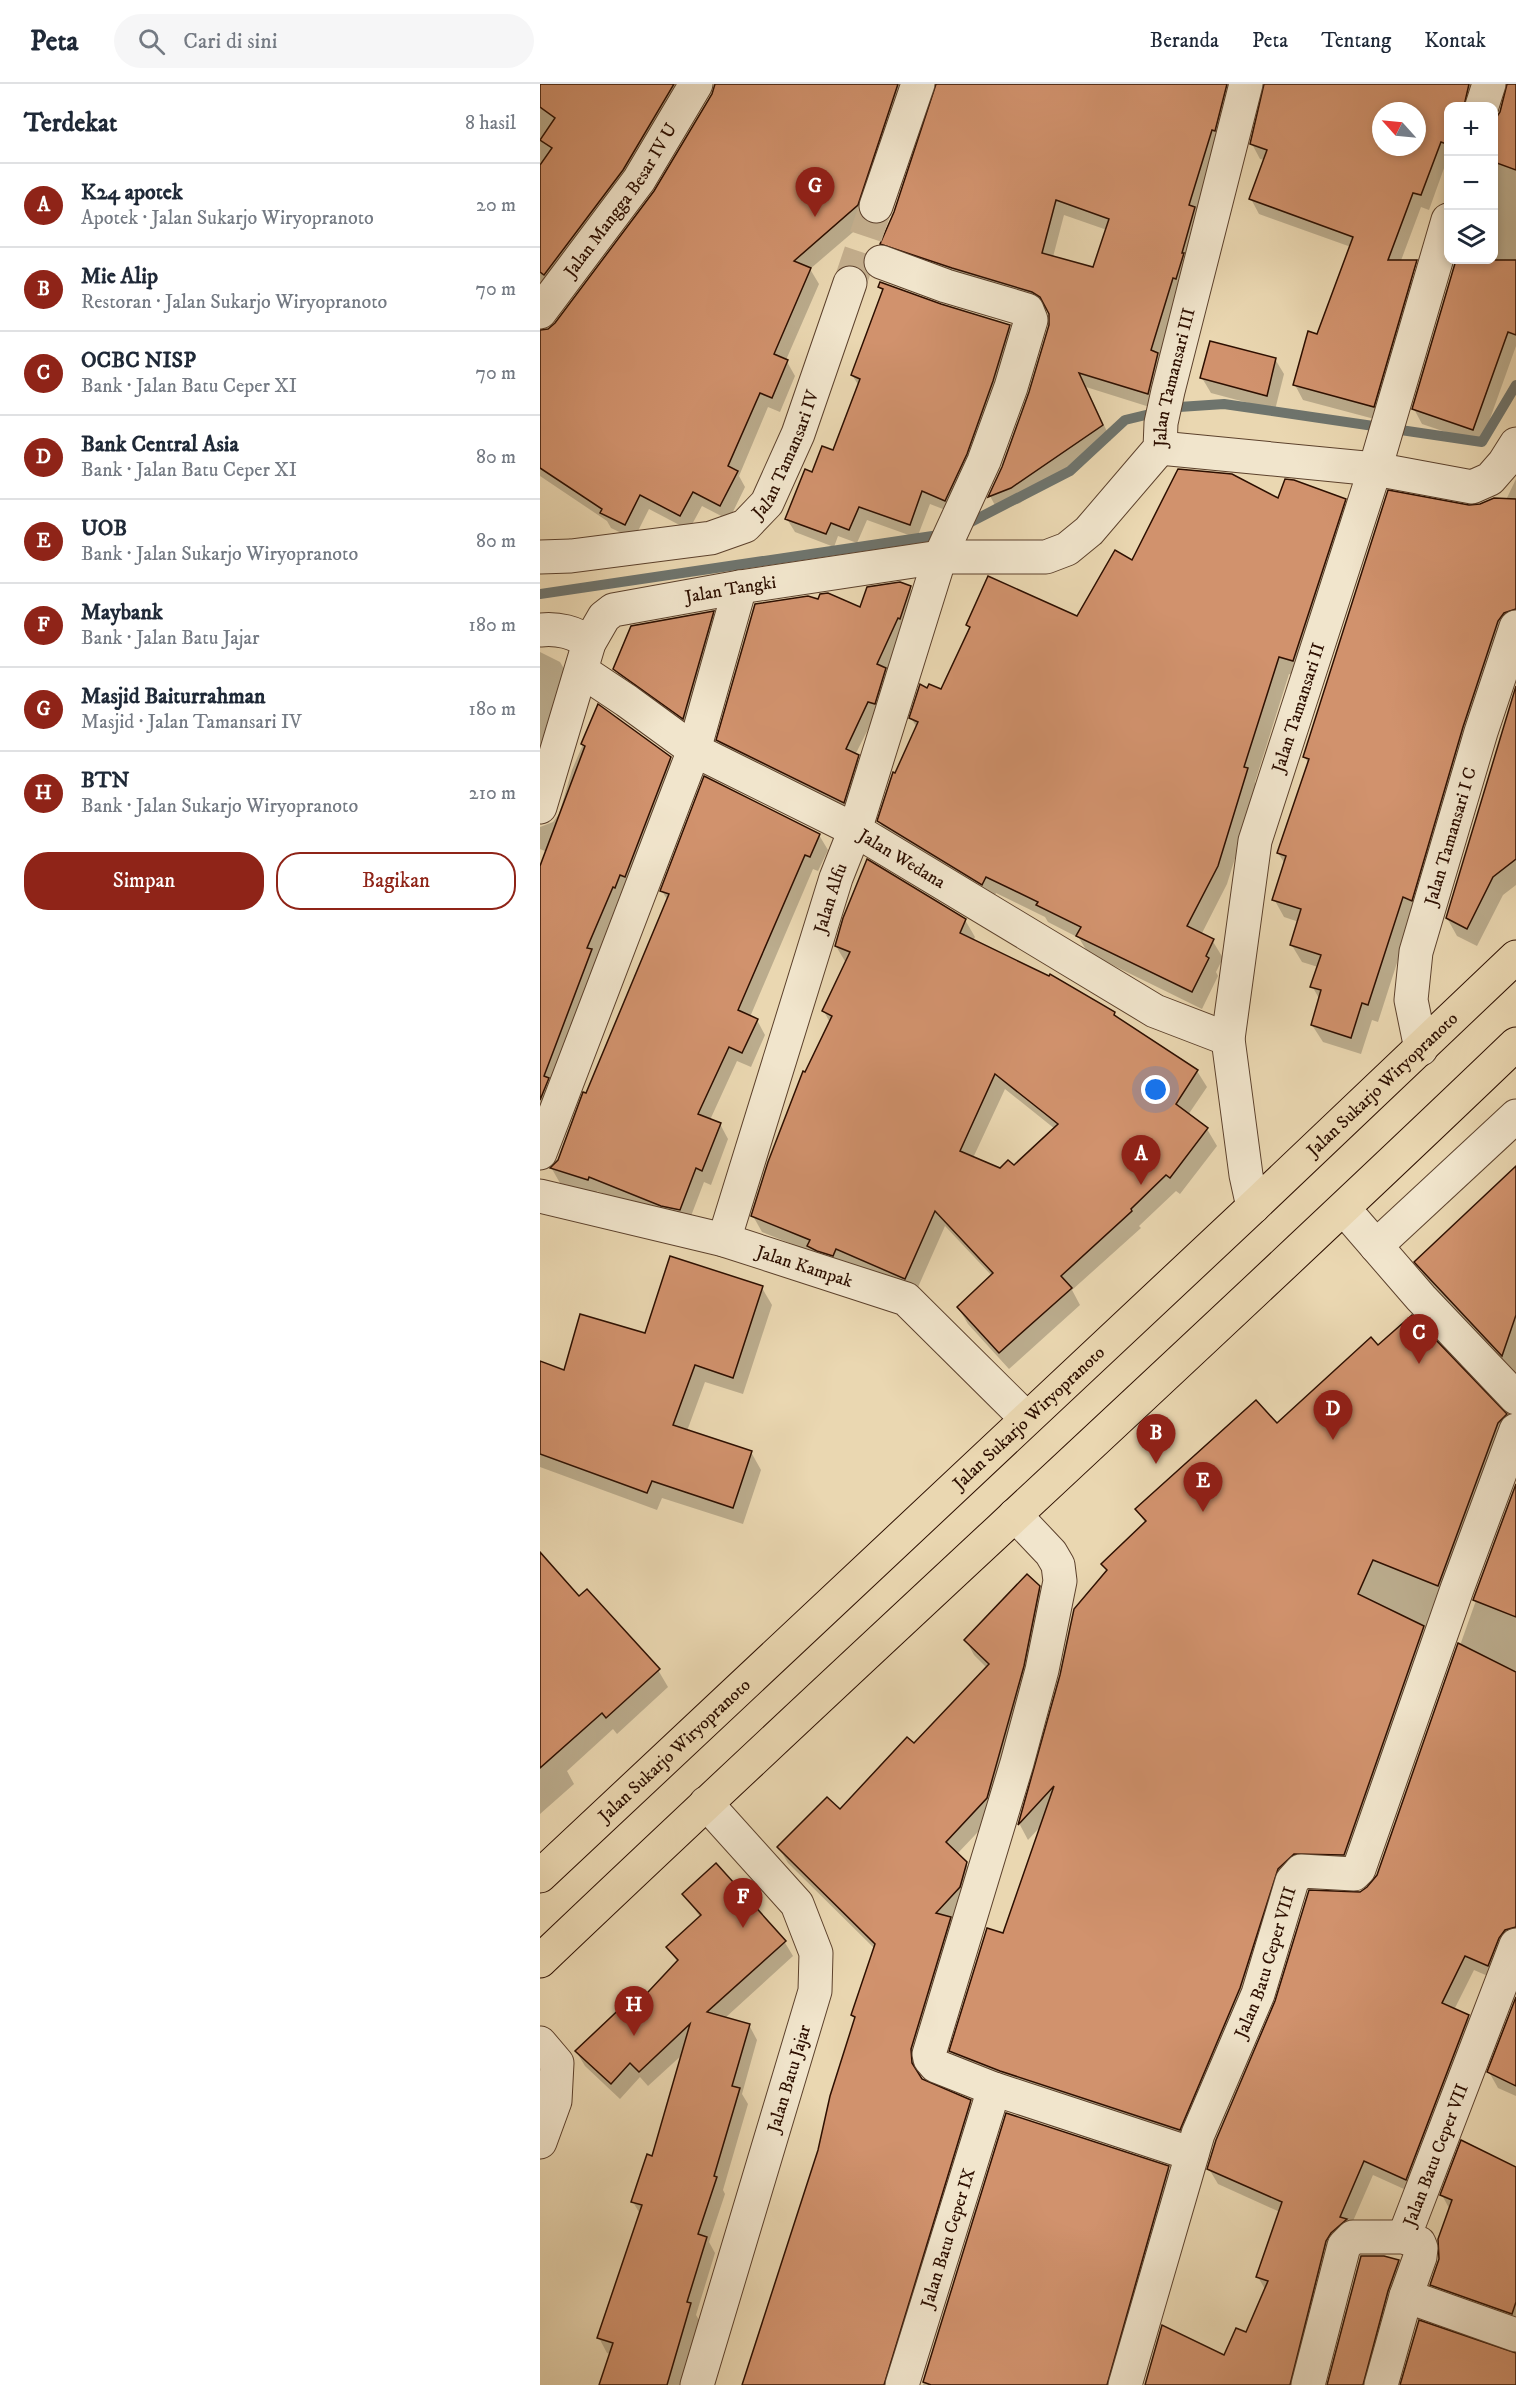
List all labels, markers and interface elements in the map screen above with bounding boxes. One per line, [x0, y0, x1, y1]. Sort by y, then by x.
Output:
search box [114, 14, 534, 68]
text: Peta [30, 24, 78, 59]
icon: search [135, 25, 168, 58]
text: Cari di sini [183, 28, 277, 55]
text: Beranda [1150, 28, 1219, 54]
text: Peta [1252, 28, 1288, 54]
text: Tentang [1321, 28, 1391, 54]
text: Kontak [1424, 28, 1486, 54]
north arrow [1372, 102, 1426, 156]
map controls [1444, 102, 1498, 264]
button: + [1444, 102, 1498, 156]
text: Terdekat [24, 107, 117, 140]
text: 8 hasil [465, 111, 516, 136]
street label: Jalan Mangga Besar IV U [559, 119, 682, 284]
button: − [1444, 156, 1498, 210]
pin: G [796, 168, 834, 217]
text: K24 apotek [81, 179, 183, 206]
text: A [37, 193, 50, 218]
text: 20 m [476, 193, 516, 218]
text: Apotek · Jalan Sukarjo Wiryopranoto [81, 206, 374, 231]
button: layers [1444, 210, 1498, 264]
text: Mie Alip [81, 263, 158, 290]
text: B [37, 277, 50, 302]
text: 70 m [475, 277, 516, 302]
text: Restoran · Jalan Sukarjo Wiryopranoto [81, 290, 387, 315]
street label: Jalan Tamansari III [1150, 306, 1201, 450]
text: OCBC NISP [81, 347, 196, 374]
text: C [37, 361, 50, 386]
text: 70 m [475, 361, 516, 386]
text: Bank · Jalan Batu Ceper XI [81, 374, 297, 399]
street label: Jalan Tamansari IV [746, 387, 824, 525]
text: Bank Central Asia [81, 431, 239, 458]
text: D [36, 445, 51, 470]
text: 80 m [476, 445, 516, 470]
text: Bank · Jalan Batu Ceper XI [81, 458, 297, 483]
text: UOB [81, 515, 127, 542]
text: E [36, 529, 51, 554]
text: 80 m [476, 529, 516, 554]
text: Bank · Jalan Sukarjo Wiryopranoto [81, 542, 358, 567]
street label: Jalan Tangki [681, 572, 778, 609]
text: Maybank [81, 599, 163, 626]
text: F [37, 613, 50, 638]
text: 180 m [469, 613, 516, 638]
text: Bank · Jalan Batu Jajar [81, 626, 260, 651]
street label: Jalan Tamansari II [1267, 640, 1330, 777]
text: Masjid Baiturrahman [81, 683, 266, 710]
text: G [37, 697, 50, 722]
text: 180 m [469, 697, 516, 722]
text: Masjid · Jalan Tamansari IV [81, 710, 302, 735]
street label: Jalan Tamansari I C [1420, 765, 1482, 910]
text: BTN [81, 767, 130, 794]
text: H [35, 781, 52, 806]
text: 210 m [469, 781, 516, 806]
text: Bank · Jalan Sukarjo Wiryopranoto [81, 794, 358, 819]
street label: Jalan Wedana [853, 824, 949, 894]
button: Simpan [24, 852, 264, 910]
button: Bagikan [276, 852, 516, 910]
street label: Jalan Alfu [809, 860, 853, 938]
street label: Jalan Sukarjo Wiryopranoto [1301, 1008, 1463, 1163]
your location [1141, 1075, 1170, 1104]
pin: A [1122, 1136, 1160, 1185]
street label: Jalan Kampak [751, 1241, 856, 1293]
pin: C [1400, 1314, 1438, 1364]
street label: Jalan Sukarjo Wiryopranoto [947, 1342, 1110, 1496]
pin: D [1314, 1390, 1352, 1440]
pin: B [1136, 1414, 1176, 1464]
pin: E [1184, 1462, 1222, 1512]
street label: Jalan Sukarjo Wiryopranoto [593, 1674, 756, 1829]
pin: F [724, 1878, 762, 1928]
street label: Jalan Batu Ceper VIII [1230, 1884, 1302, 2044]
pin: H [614, 1986, 653, 2036]
street label: Jalan Batu Jajar [763, 2022, 816, 2137]
street label: Jalan Batu Ceper VII [1398, 2081, 1474, 2231]
street label: Jalan Batu Ceper IX [916, 2166, 981, 2313]

